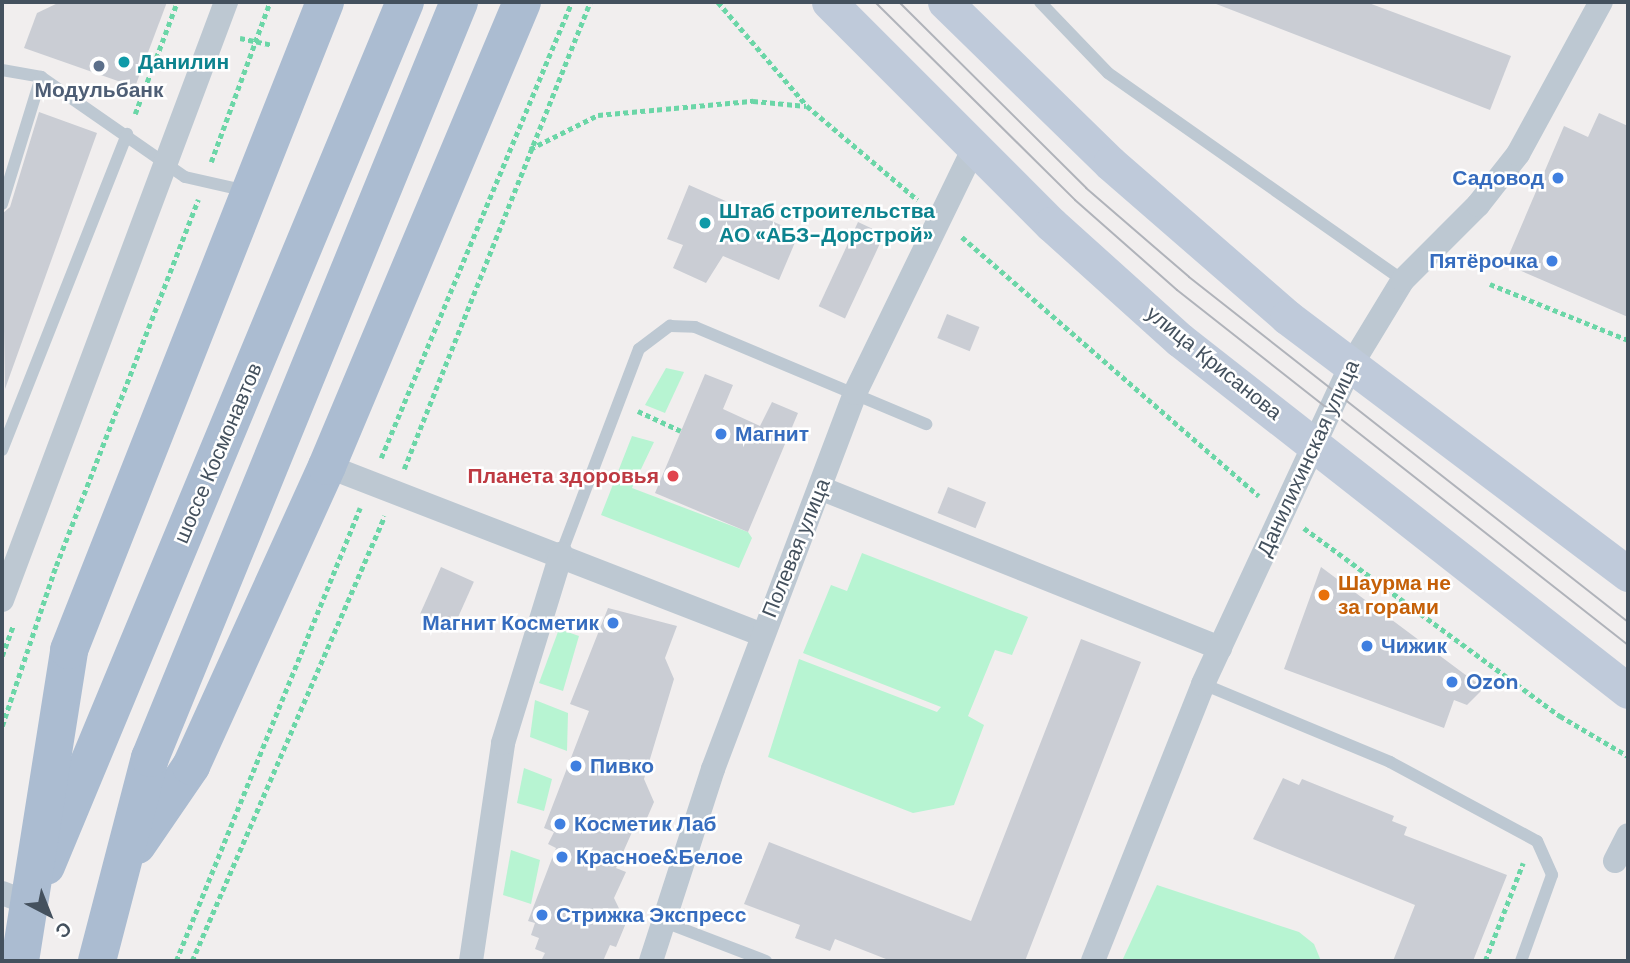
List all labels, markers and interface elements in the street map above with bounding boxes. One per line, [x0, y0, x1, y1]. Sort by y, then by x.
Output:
place label: Данилин [138, 49, 229, 75]
marker: Данилин [116, 54, 132, 70]
marker: Модульбанк [91, 58, 107, 74]
place label: Модульбанк [34, 77, 164, 103]
place label: Садовод [1452, 165, 1544, 191]
marker: Садовод [1550, 170, 1566, 186]
place label: Штаб строительства АО «АБЗ-Дорстрой» [719, 198, 935, 248]
marker: Штаб строительства АО «АБЗ-Дорстрой» [697, 215, 713, 231]
place label: Пятёрочка [1429, 248, 1538, 274]
marker: Пятёрочка [1544, 253, 1560, 269]
street label: улица Крисанова [1141, 301, 1287, 425]
street label: Данилихинская улица [1251, 356, 1365, 560]
street label: шоссе Космонавтов [169, 359, 267, 547]
place label: Магнит [735, 421, 809, 447]
marker: Магнит [713, 426, 729, 442]
place label: Планета здоровья [468, 463, 659, 489]
marker: Планета здоровья [665, 468, 681, 484]
street label: Полевая улица [757, 475, 835, 621]
place label: Шаурма не за горами [1338, 570, 1451, 620]
marker: Шаурма не за горами [1316, 587, 1332, 603]
place label: Магнит Косметик [422, 610, 599, 636]
marker: Магнит Косметик [605, 615, 621, 631]
place label: Чижик [1381, 633, 1447, 659]
marker: Чижик [1359, 638, 1375, 654]
place label: Ozon [1466, 669, 1519, 695]
marker: Ozon [1444, 674, 1460, 690]
place label: Пивко [590, 753, 654, 779]
marker: Пивко [568, 758, 584, 774]
place label: Косметик Лаб [574, 811, 717, 837]
marker: Косметик Лаб [552, 816, 568, 832]
place label: Красное&Белое [576, 844, 743, 870]
marker: Красное&Белое [554, 849, 570, 865]
north arrow [14, 879, 84, 949]
place label: Стрижка Экспресс [556, 902, 746, 928]
marker: Стрижка Экспресс [534, 907, 550, 923]
text: С [50, 916, 77, 944]

